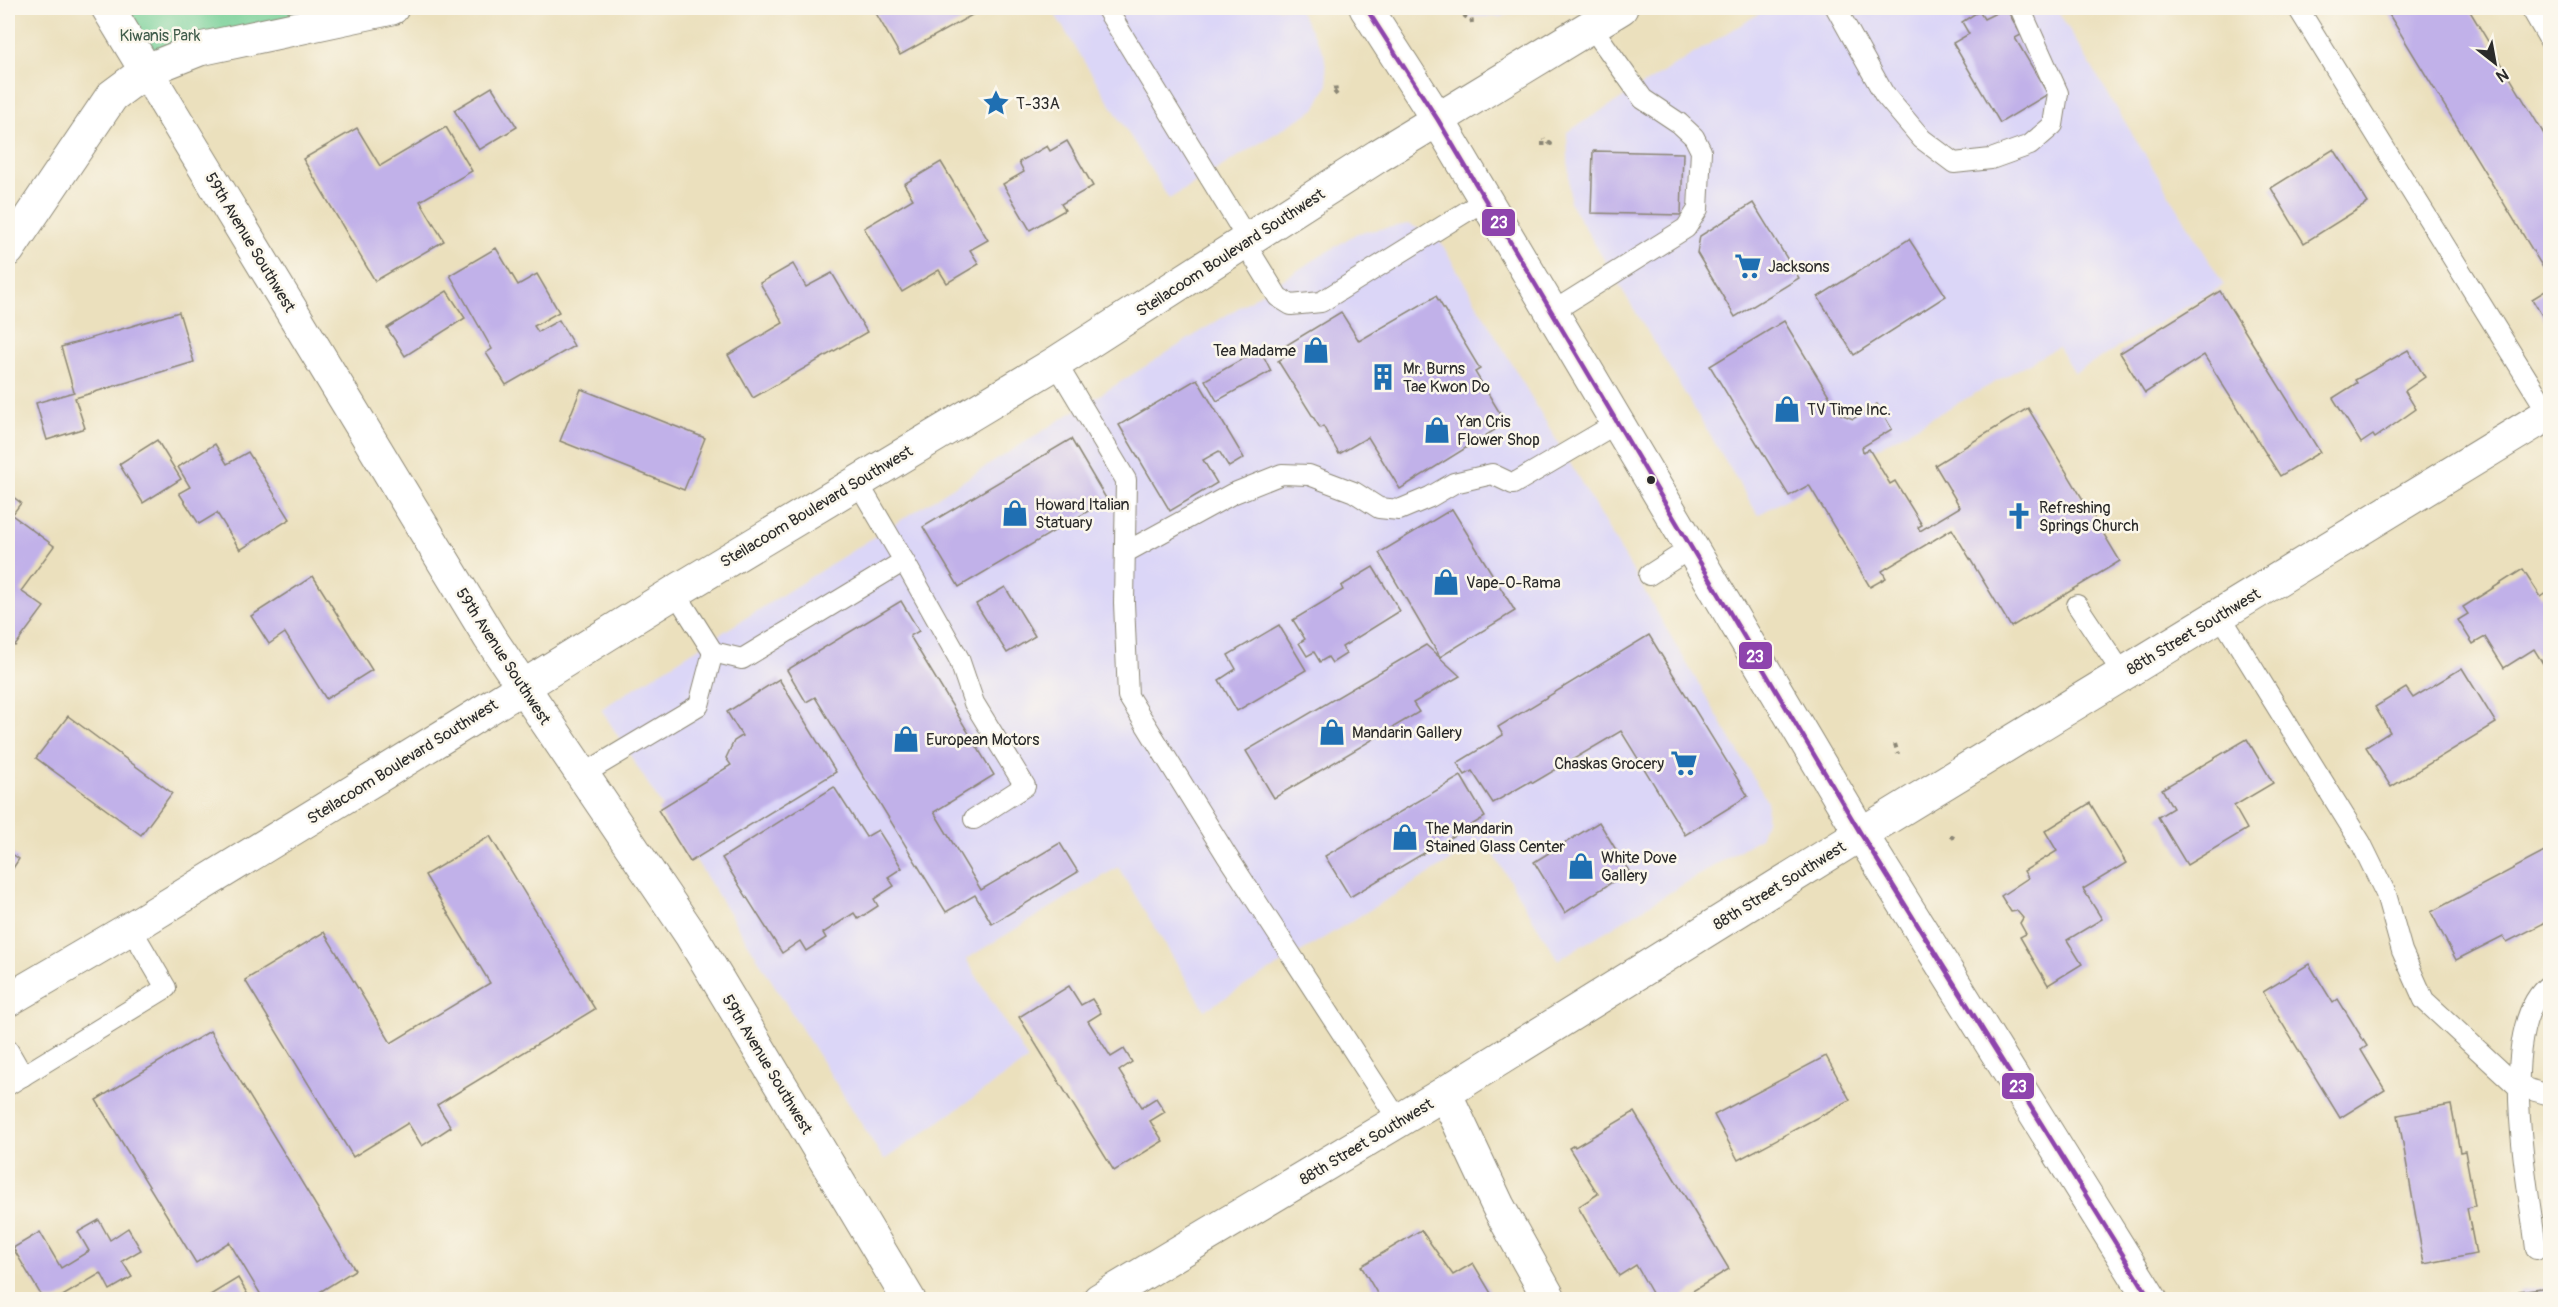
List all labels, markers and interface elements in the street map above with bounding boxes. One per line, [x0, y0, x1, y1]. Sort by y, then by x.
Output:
park label: Kiwanis Park [120, 26, 201, 46]
north arrow [2465, 33, 2525, 93]
text: N [2492, 64, 2512, 86]
place icon: T-33A [981, 88, 1011, 118]
place label: T-33A [1016, 94, 1060, 114]
street label: 59th Avenue Southwest [201, 169, 300, 316]
street label: Steilacoom Boulevard Southwest [1132, 184, 1329, 321]
line badge: 23 [1481, 208, 1516, 237]
text: 23 [1490, 213, 1508, 233]
supermarket icon: Jacksons [1733, 251, 1763, 281]
place label: Jacksons [1768, 257, 1829, 277]
shop icon: Tea Madame [1301, 335, 1331, 365]
place label: Tea Madame [1213, 341, 1296, 361]
place label: Mr. Burns Tae Kwon Do [1403, 359, 1490, 397]
building icon: Mr. Burns Tae Kwon Do [1368, 362, 1398, 392]
shop icon: TV Time Inc. [1772, 394, 1802, 424]
place label: TV Time Inc. [1807, 400, 1891, 420]
place label: Yan Cris Flower Shop [1456, 412, 1540, 450]
shop icon: Yan Cris Flower Shop [1422, 415, 1452, 445]
street label: Steilacoom Boulevard Southwest [717, 441, 917, 572]
unlabelled marker [1645, 474, 1657, 486]
place label: Howard Italian Statuary [1035, 495, 1130, 533]
shop icon: Howard Italian Statuary [1000, 498, 1030, 528]
place label: Refreshing Springs Church [2039, 498, 2139, 536]
church icon: Refreshing Springs Church [2004, 501, 2034, 531]
shop icon: Vape-O-Rama [1431, 567, 1461, 597]
place label: Vape-O-Rama [1466, 573, 1561, 593]
street label: 59th Avenue Southwest [451, 584, 555, 729]
street label: 88th Street Southwest [2123, 584, 2265, 680]
line badge: 23 [1738, 641, 1773, 670]
text: 23 [1746, 647, 1764, 667]
street label: Steilacoom Boulevard Southwest [303, 694, 502, 829]
shop icon: Mandarin Gallery [1317, 717, 1347, 747]
place label: Mandarin Gallery [1352, 723, 1462, 743]
shop icon: European Motors [891, 724, 921, 754]
place label: European Motors [926, 730, 1039, 750]
supermarket icon: Chaskas Grocery [1669, 748, 1699, 778]
place label: Chaskas Grocery [1554, 754, 1664, 774]
place label: The Mandarin Stained Glass Center [1425, 819, 1565, 857]
shop icon: The Mandarin Stained Glass Center [1390, 822, 1420, 852]
street label: 88th Street Southwest [1710, 837, 1850, 935]
place label: White Dove Gallery [1601, 848, 1677, 886]
shop icon: White Dove Gallery [1566, 851, 1596, 881]
street label: 59th Avenue Southwest [718, 991, 817, 1138]
line badge: 23 [2001, 1072, 2035, 1100]
text: 23 [2009, 1077, 2027, 1097]
street label: 88th Street Southwest [1296, 1094, 1438, 1190]

